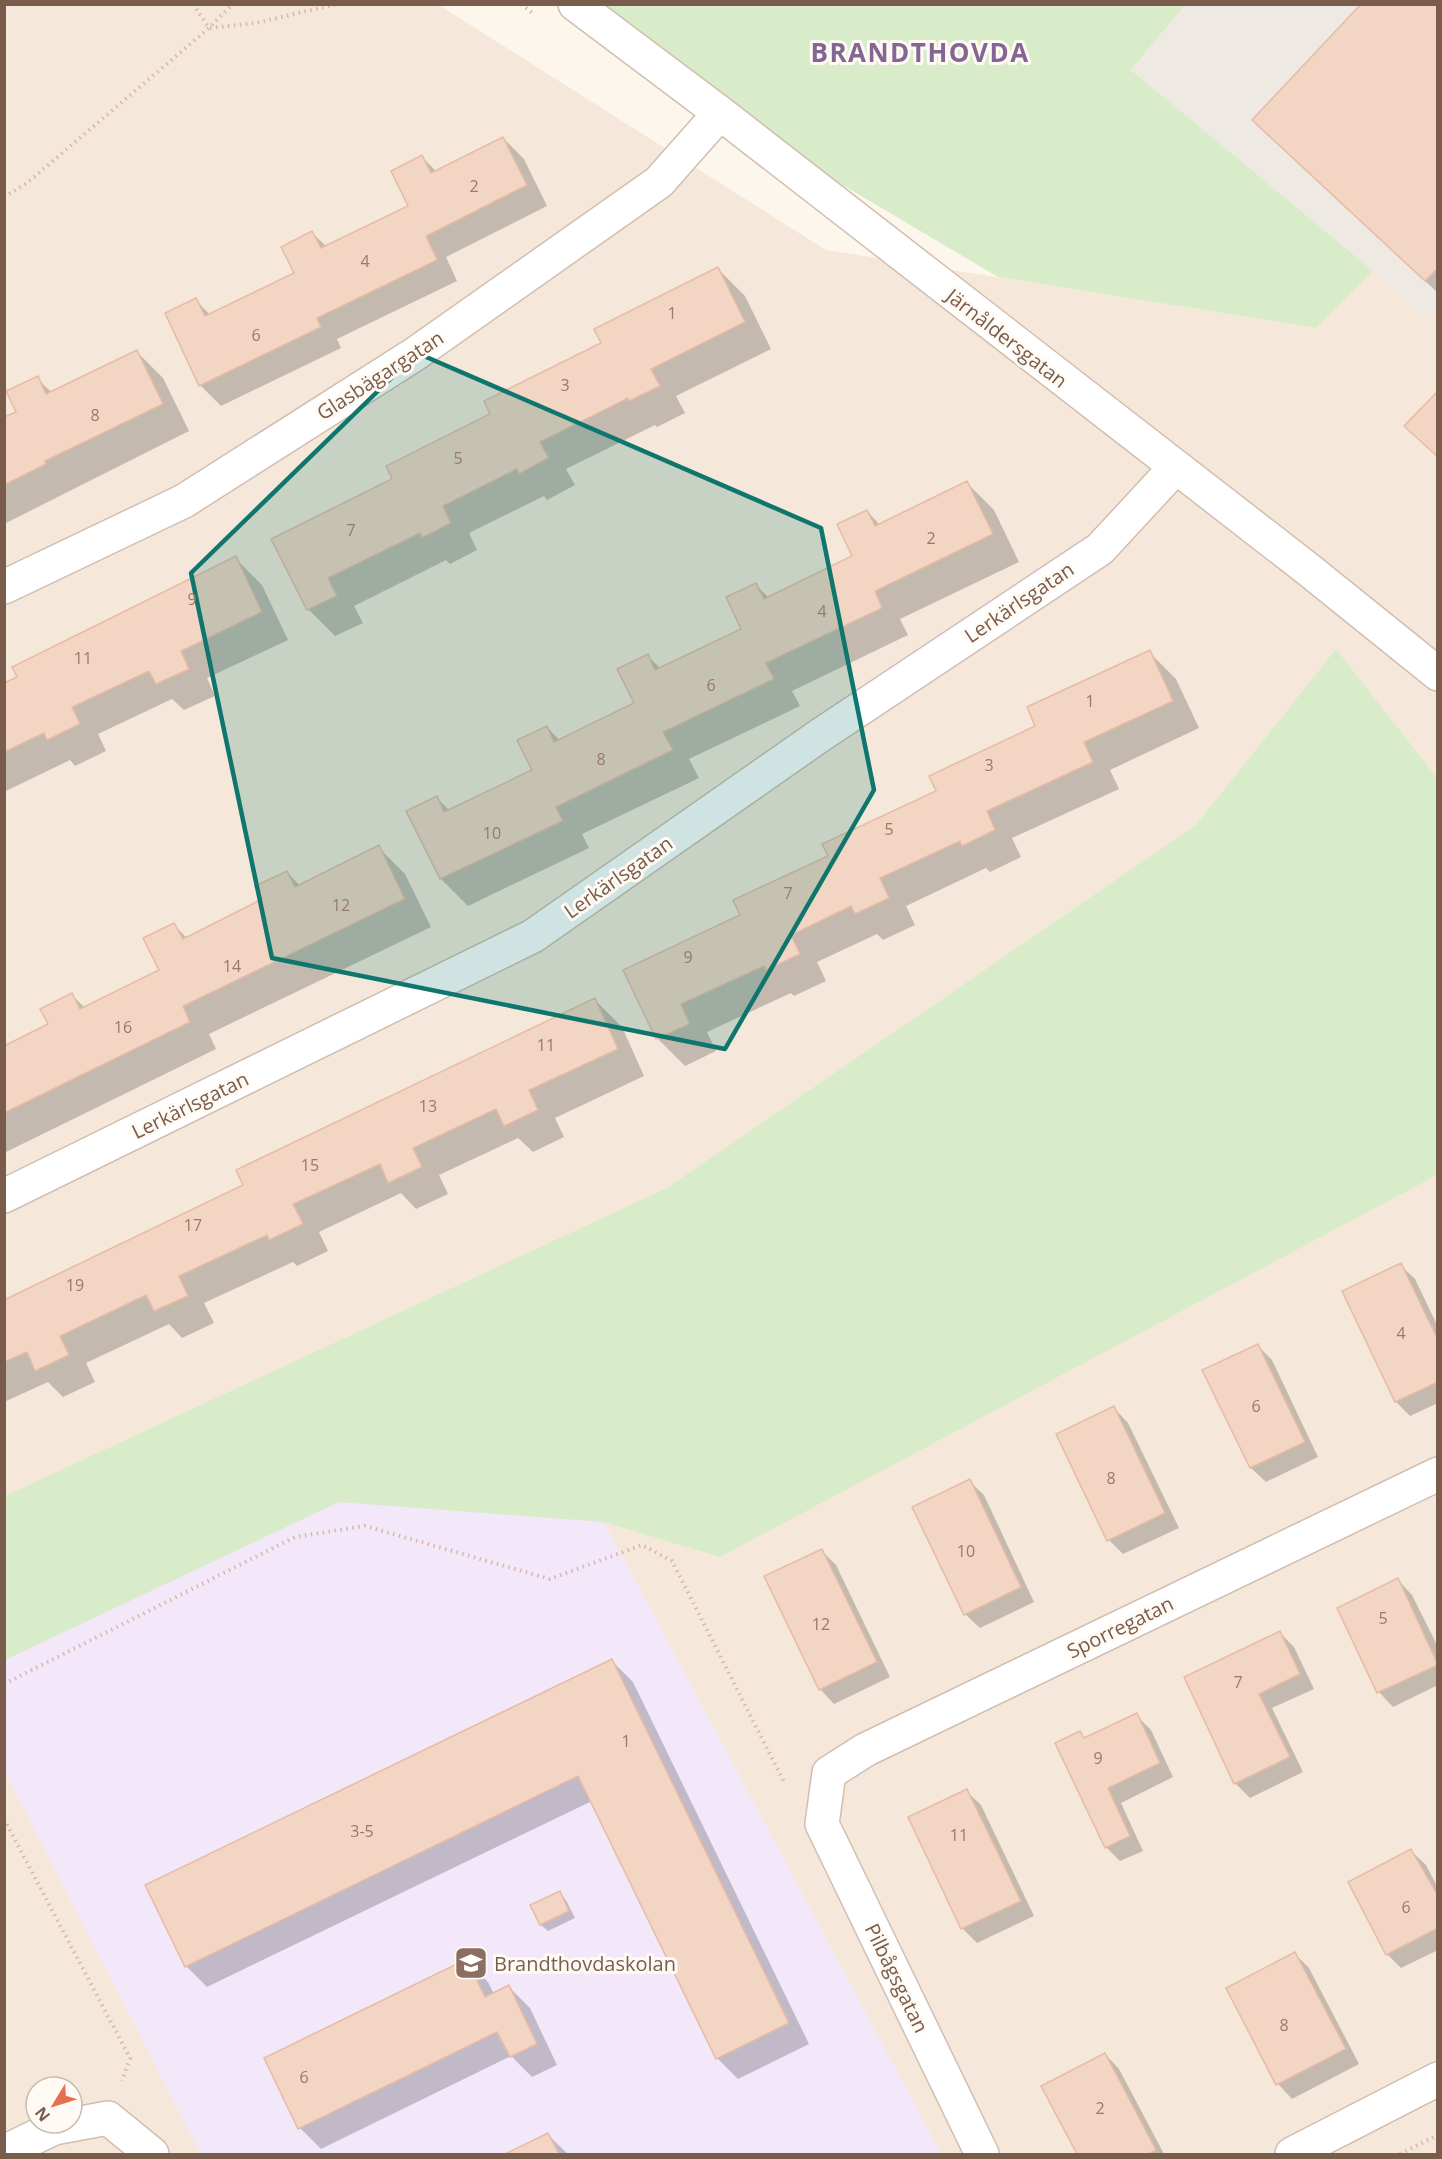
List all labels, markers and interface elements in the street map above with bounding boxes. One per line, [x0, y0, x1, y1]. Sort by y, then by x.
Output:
district label: BRANDTHOVDA [810, 34, 1030, 70]
house number: 2 [469, 175, 479, 197]
house number: 4 [360, 250, 370, 272]
street label: Järnåldersgatan [939, 281, 1073, 394]
house number: 1 [667, 302, 677, 324]
house number: 6 [251, 324, 261, 346]
street label: Glasbägargatan [311, 324, 449, 426]
house number: 3 [560, 374, 570, 396]
house number: 8 [90, 404, 100, 426]
house number: 5 [453, 447, 463, 469]
house number: 7 [346, 519, 356, 541]
house number: 2 [926, 527, 936, 549]
street label: Lerkärlsgatan [959, 555, 1079, 649]
house number: 9 [187, 588, 197, 610]
house number: 4 [817, 600, 827, 622]
house number: 11 [74, 647, 92, 669]
house number: 6 [706, 674, 716, 696]
house number: 1 [1085, 690, 1095, 712]
house number: 8 [596, 748, 606, 770]
house number: 3 [984, 754, 994, 776]
house number: 5 [884, 818, 894, 840]
house number: 10 [483, 822, 501, 844]
street label: Lerkärlsgatan [558, 830, 678, 924]
house number: 7 [783, 882, 793, 904]
house number: 12 [332, 894, 350, 916]
house number: 9 [683, 946, 693, 968]
house number: 14 [223, 955, 241, 977]
house number: 16 [114, 1016, 132, 1038]
house number: 11 [537, 1034, 555, 1056]
street label: Lerkärlsgatan [127, 1065, 253, 1145]
house number: 13 [419, 1095, 437, 1117]
house number: 15 [301, 1154, 319, 1176]
house number: 17 [184, 1214, 202, 1236]
house number: 19 [66, 1274, 84, 1296]
house number: 4 [1396, 1322, 1406, 1344]
house number: 6 [1251, 1395, 1261, 1417]
house number: 8 [1106, 1467, 1116, 1489]
house number: 10 [957, 1540, 975, 1562]
street label: Sporregatan [1062, 1590, 1178, 1664]
house number: 5 [1378, 1607, 1388, 1629]
house number: 12 [812, 1613, 830, 1635]
house number: 7 [1233, 1671, 1243, 1693]
house number: 1 [621, 1730, 631, 1752]
house number: 9 [1093, 1747, 1103, 1769]
house number: 3-5 [350, 1820, 374, 1842]
house number: 11 [950, 1824, 968, 1846]
house number: 6 [1401, 1896, 1411, 1918]
street label: Pilbågsgatan [859, 1919, 935, 2037]
school or university icon: Brandthovdaskolan [453, 1945, 489, 1981]
place label: Brandthovdaskolan [494, 1950, 676, 1977]
house number: 8 [1279, 2014, 1289, 2036]
house number: 6 [299, 2066, 309, 2088]
north arrow [24, 2075, 84, 2135]
house number: 2 [1095, 2097, 1105, 2119]
text: N [30, 2102, 55, 2126]

